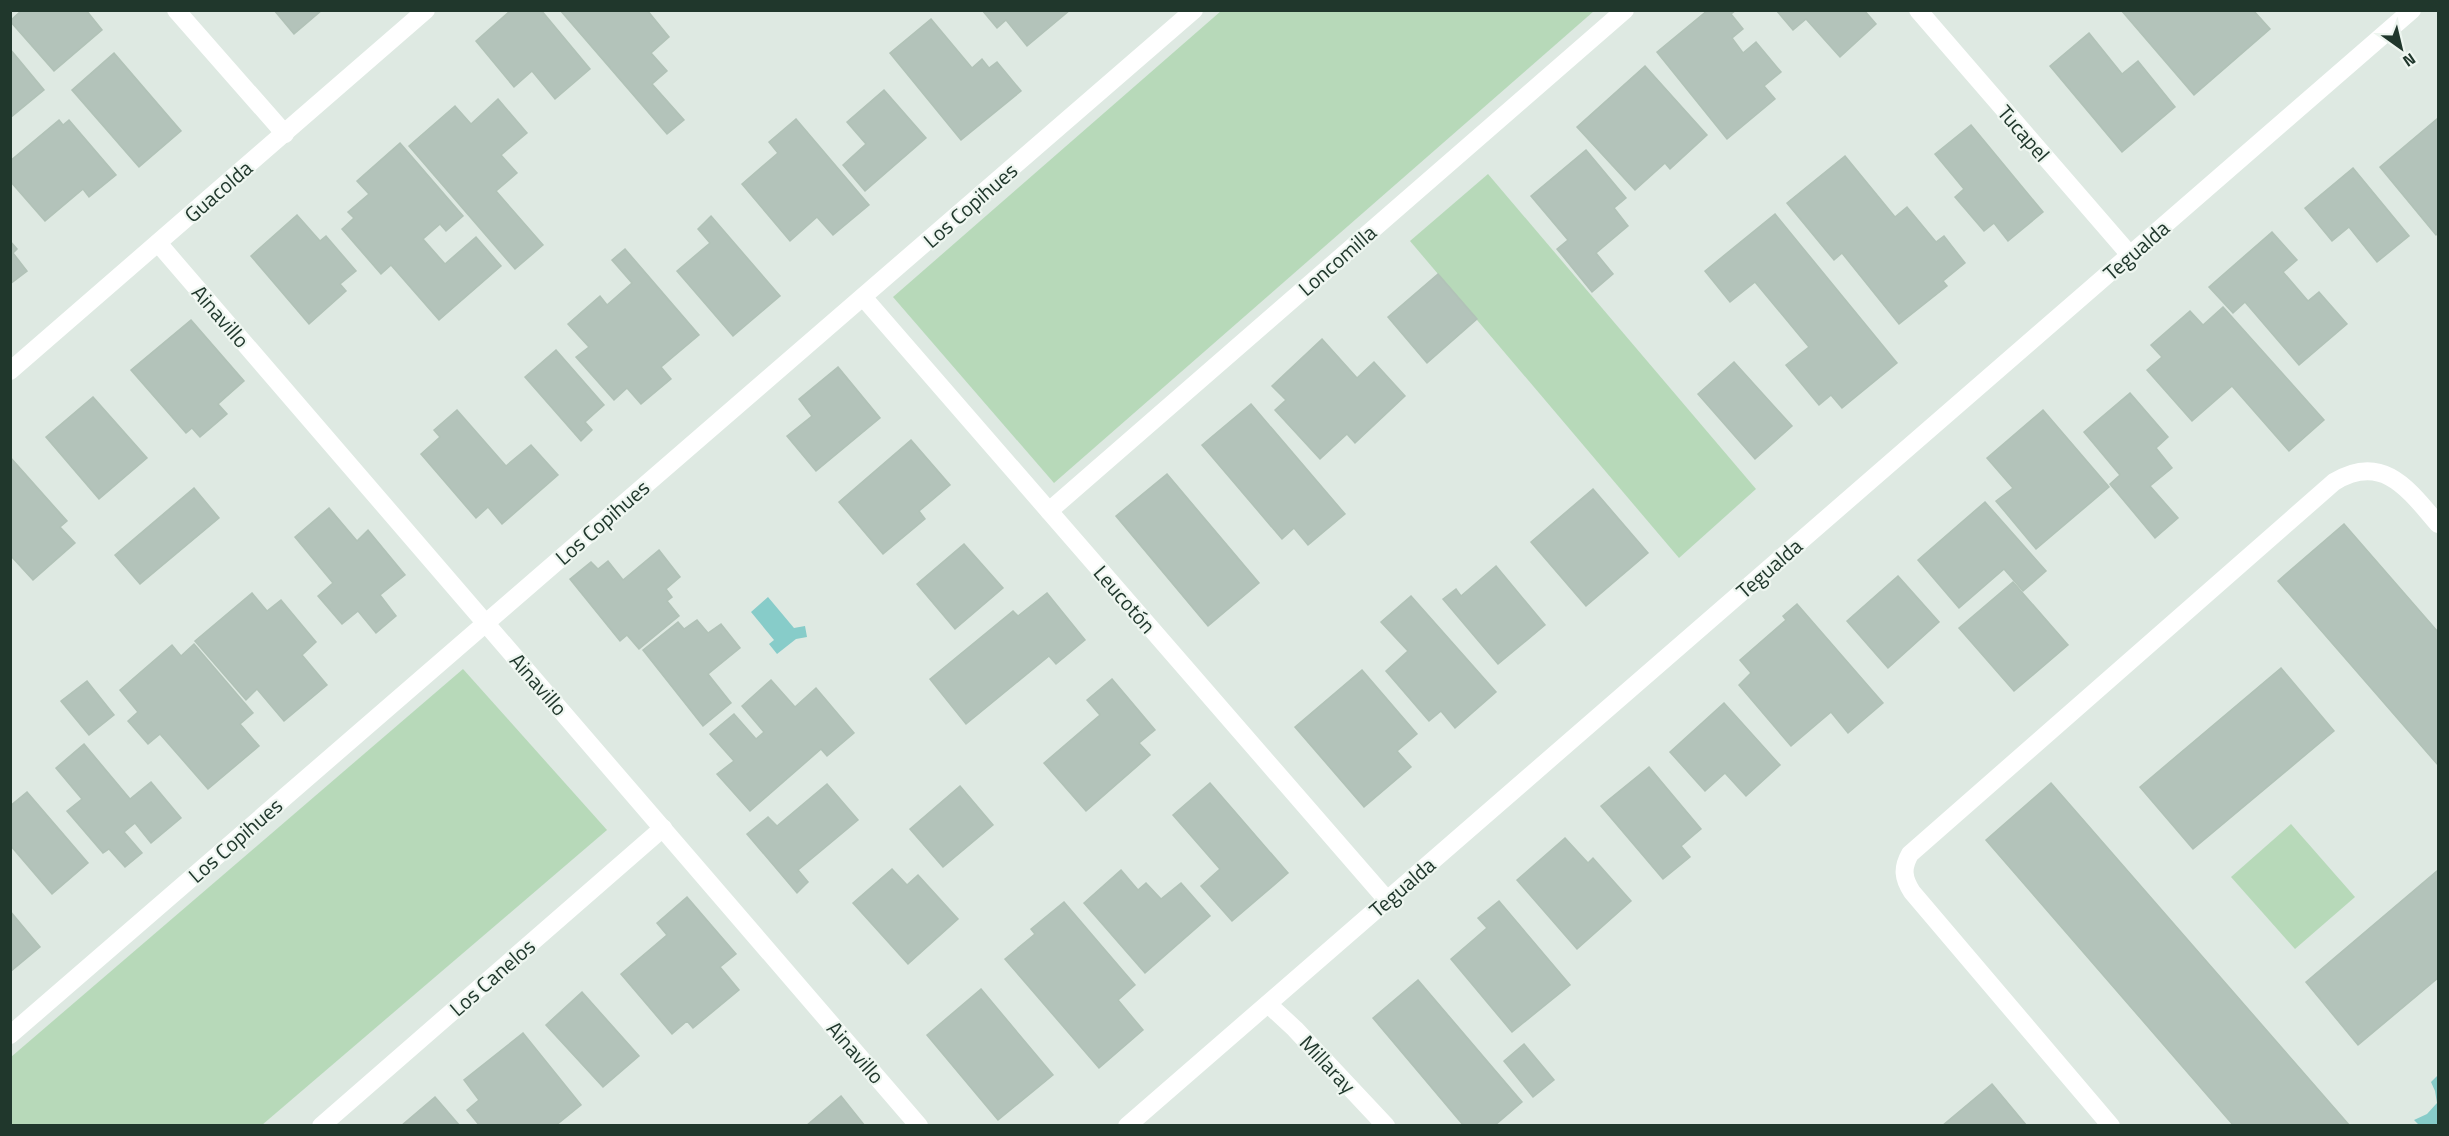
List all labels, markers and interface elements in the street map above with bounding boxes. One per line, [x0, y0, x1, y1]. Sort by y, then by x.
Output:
north arrow [2371, 18, 2431, 78]
text: N [2398, 47, 2421, 73]
street label: Tucapel [1990, 97, 2058, 169]
street label: Guacolda [177, 152, 259, 230]
street label: Los Copihues [916, 155, 1024, 255]
street label: Tegualda [2096, 212, 2177, 288]
street label: Loncomilla [1291, 217, 1384, 303]
street label: Ainavillo [185, 277, 257, 355]
street label: Los Copihues [548, 472, 656, 572]
street label: Tegualda [1729, 530, 1810, 606]
street label: Leucotón [1086, 558, 1164, 640]
street label: Ainavillo [503, 645, 575, 723]
street label: Los Copihues [181, 790, 289, 890]
street label: Tegualda [1362, 849, 1443, 925]
street label: Los Canelos [442, 930, 542, 1024]
street label: Ainavillo [820, 1013, 892, 1091]
street label: Millaray [1292, 1027, 1364, 1101]

